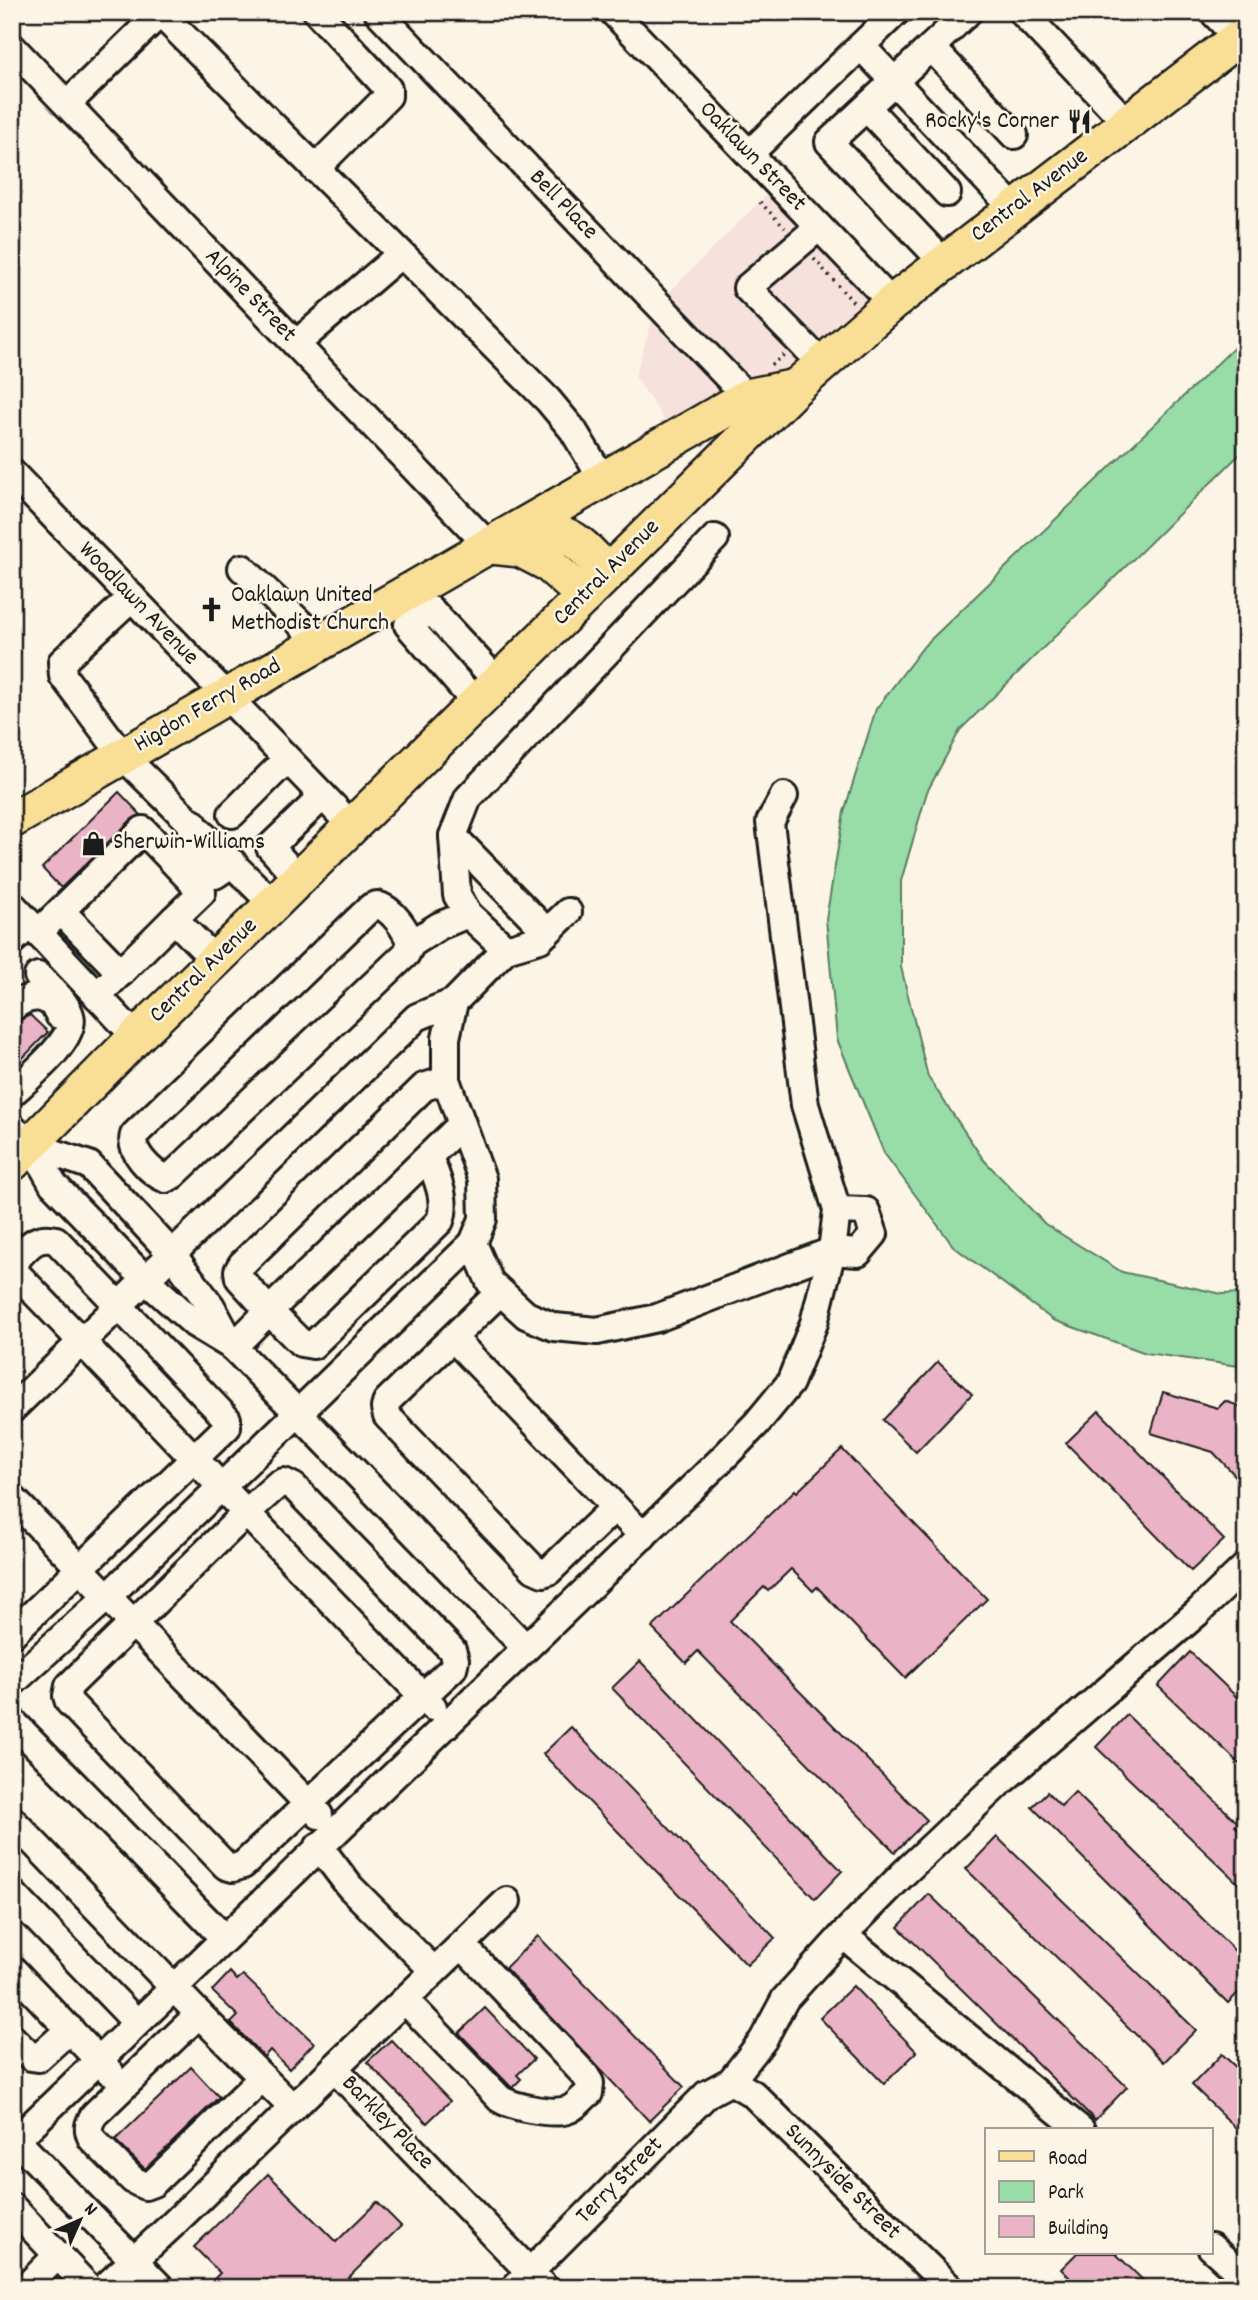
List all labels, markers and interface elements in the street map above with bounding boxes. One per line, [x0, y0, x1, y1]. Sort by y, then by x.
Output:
street label: Oaklawn Street [690, 94, 814, 220]
place label: Rocky's Corner [925, 105, 1059, 139]
restaurant icon: Rocky's Corner [1065, 108, 1093, 136]
street label: Central Avenue [964, 140, 1096, 252]
street label: Bell Place [521, 162, 605, 248]
street label: Alpine Street [196, 241, 304, 351]
street label: Central Avenue [546, 512, 668, 634]
street label: Woodlawn Avenue [70, 534, 206, 674]
place label: Oaklawn United Methodist Church [231, 579, 389, 641]
church icon: Oaklawn United Methodist Church [197, 596, 225, 624]
street label: Higdon Ferry Road [128, 650, 288, 762]
place label: Sherwin-Williams [113, 826, 265, 860]
shop icon: Sherwin-Williams [79, 829, 107, 857]
street label: Central Avenue [142, 910, 266, 1032]
street label: Barkley Place [333, 2068, 441, 2178]
street label: Sunnyside Street [776, 2116, 908, 2248]
legend [985, 2128, 1212, 2254]
street label: Terry Street [569, 2129, 672, 2232]
text: Road [1048, 2145, 1087, 2175]
text: Park [1048, 2179, 1084, 2209]
north arrow [46, 2184, 116, 2254]
text: N [77, 2198, 102, 2223]
text: Building [1048, 2215, 1108, 2245]

